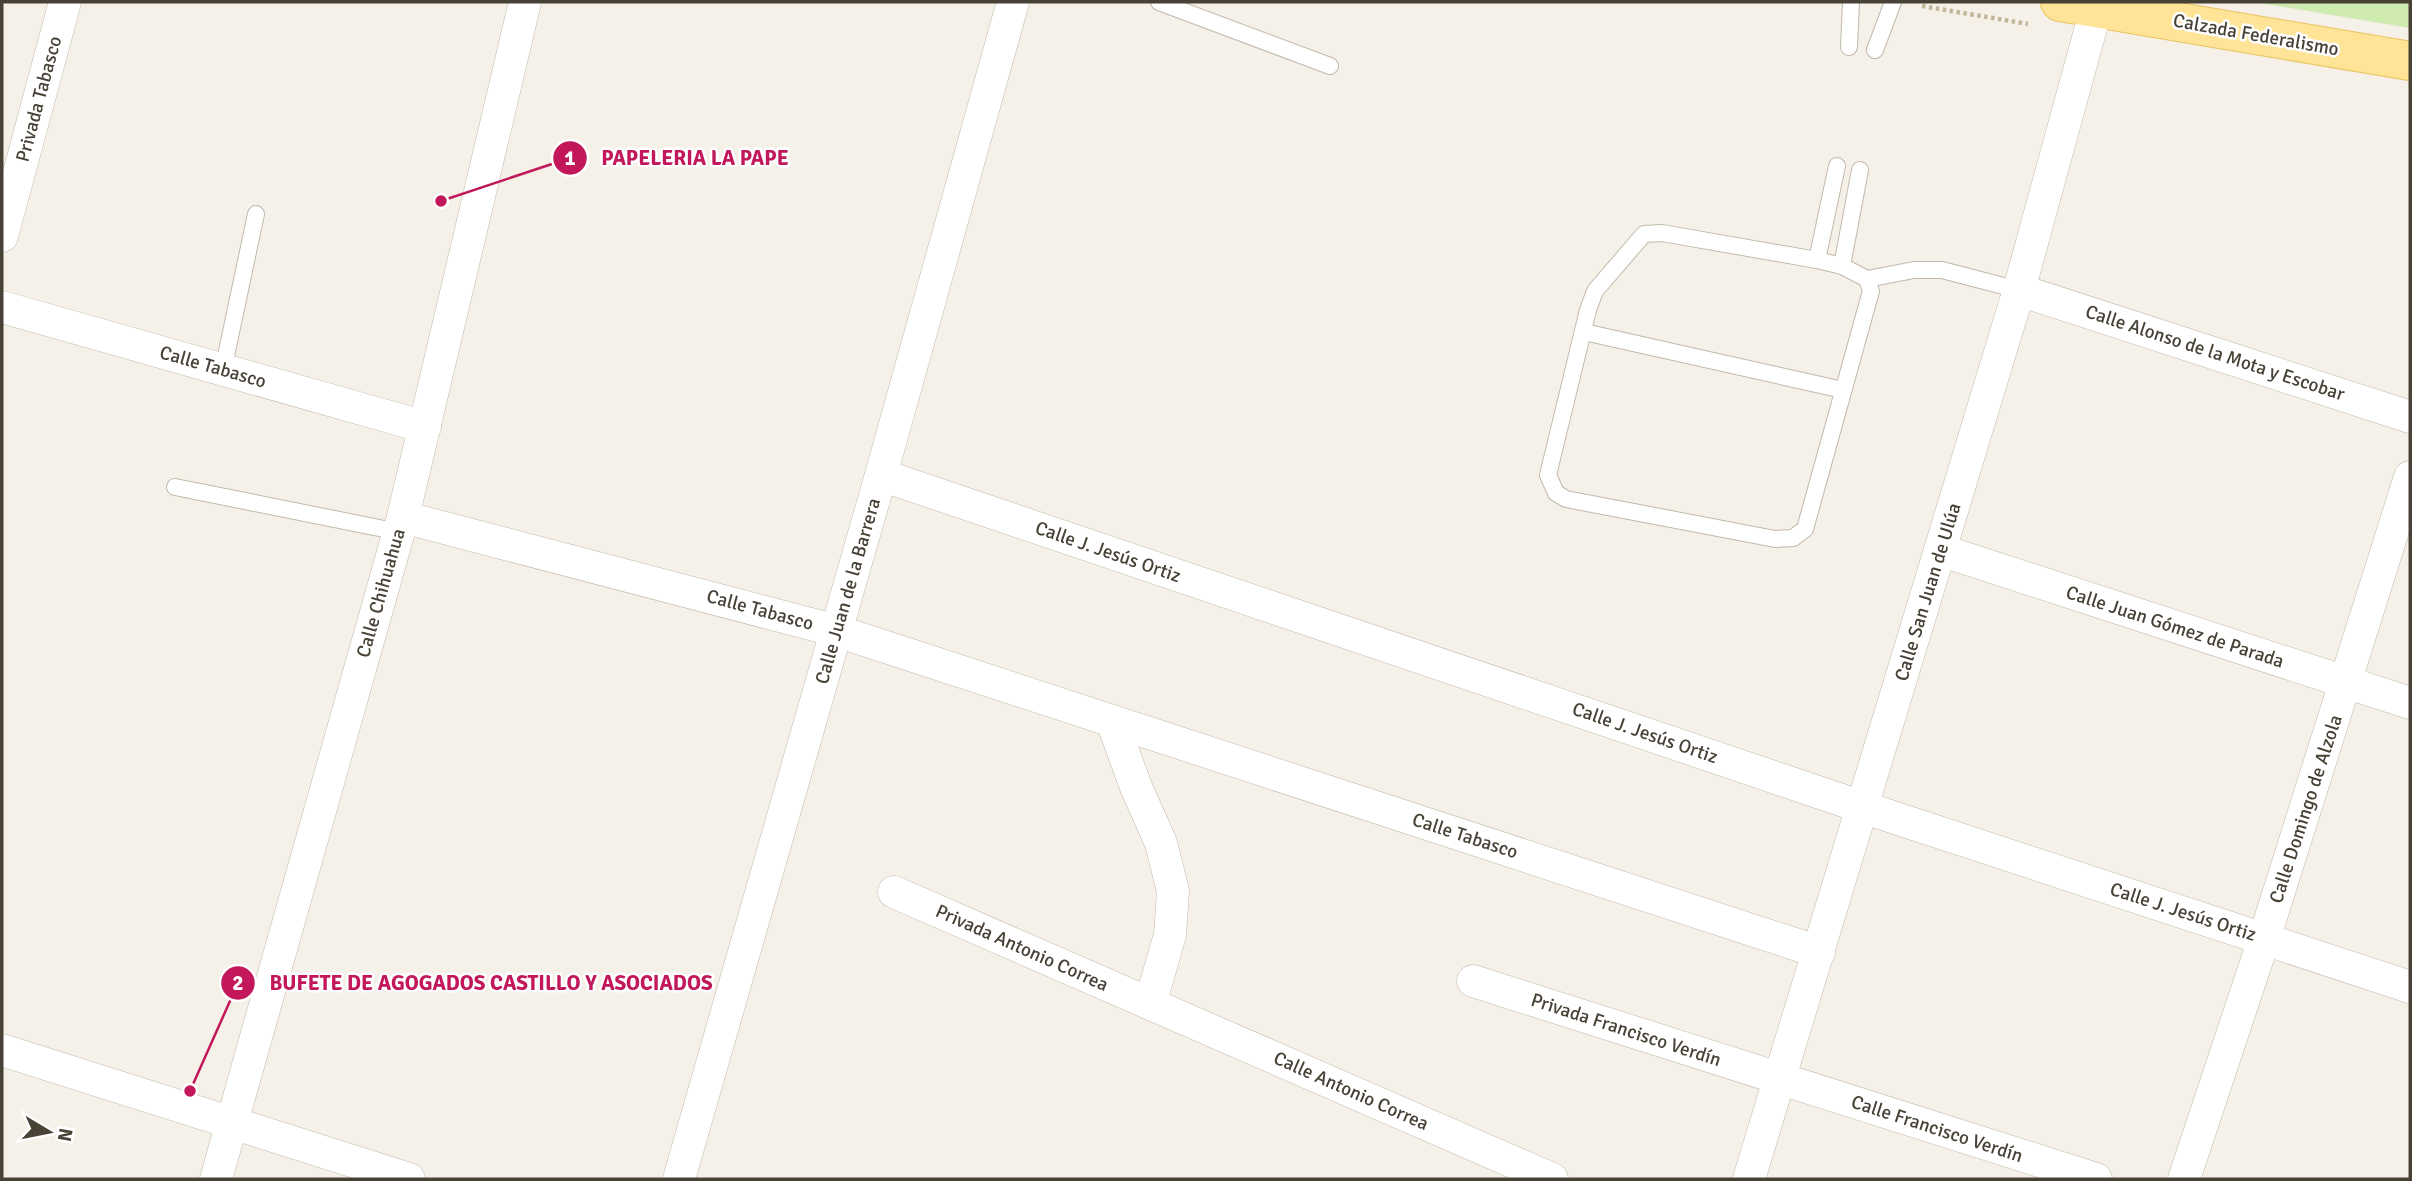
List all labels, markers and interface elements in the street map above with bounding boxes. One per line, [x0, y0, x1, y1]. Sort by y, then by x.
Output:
street label: Calzada Federalismo [2171, 9, 2341, 61]
street label: Privada Tabasco [11, 33, 67, 164]
callout: PAPELERIA LA PAPE [552, 137, 803, 179]
text: 1 [564, 145, 576, 171]
text: PAPELERIA LA PAPE [601, 145, 789, 171]
street label: Calle Alonso de la Mota y Escobar [2082, 300, 2348, 406]
street label: Calle Tabasco [157, 340, 269, 394]
street label: Calle Juan de la Barrera [810, 495, 886, 687]
street label: Calle San Juan de Ulúa [1889, 500, 1967, 684]
street label: Calle J. Jesús Ortiz [1032, 516, 1184, 588]
street label: Calle Chihuahua [351, 526, 411, 660]
street label: Calle Juan Gómez de Parada [2063, 580, 2287, 674]
street label: Calle Tabasco [704, 584, 816, 636]
street label: Calle J. Jesús Ortiz [1569, 697, 1721, 769]
street label: Calle Domingo de Alzola [2264, 712, 2348, 906]
street label: Calle Tabasco [1409, 808, 1521, 864]
street label: Calle J. Jesús Ortiz [2107, 877, 2259, 947]
street label: Privada Antonio Correa [932, 899, 1112, 997]
callout: BUFETE DE AGOGADOS CASTILLO Y ASOCIADOS [220, 962, 726, 1004]
text: 2 [232, 970, 244, 996]
text: BUFETE DE AGOGADOS CASTILLO Y ASOCIADOS [269, 970, 713, 996]
street label: Privada Francisco Verdín [1528, 988, 1724, 1072]
street label: Calle Antonio Correa [1270, 1046, 1432, 1136]
street label: Calle Francisco Verdín [1848, 1090, 2026, 1168]
north arrow [14, 1097, 84, 1167]
text: N [52, 1126, 78, 1143]

